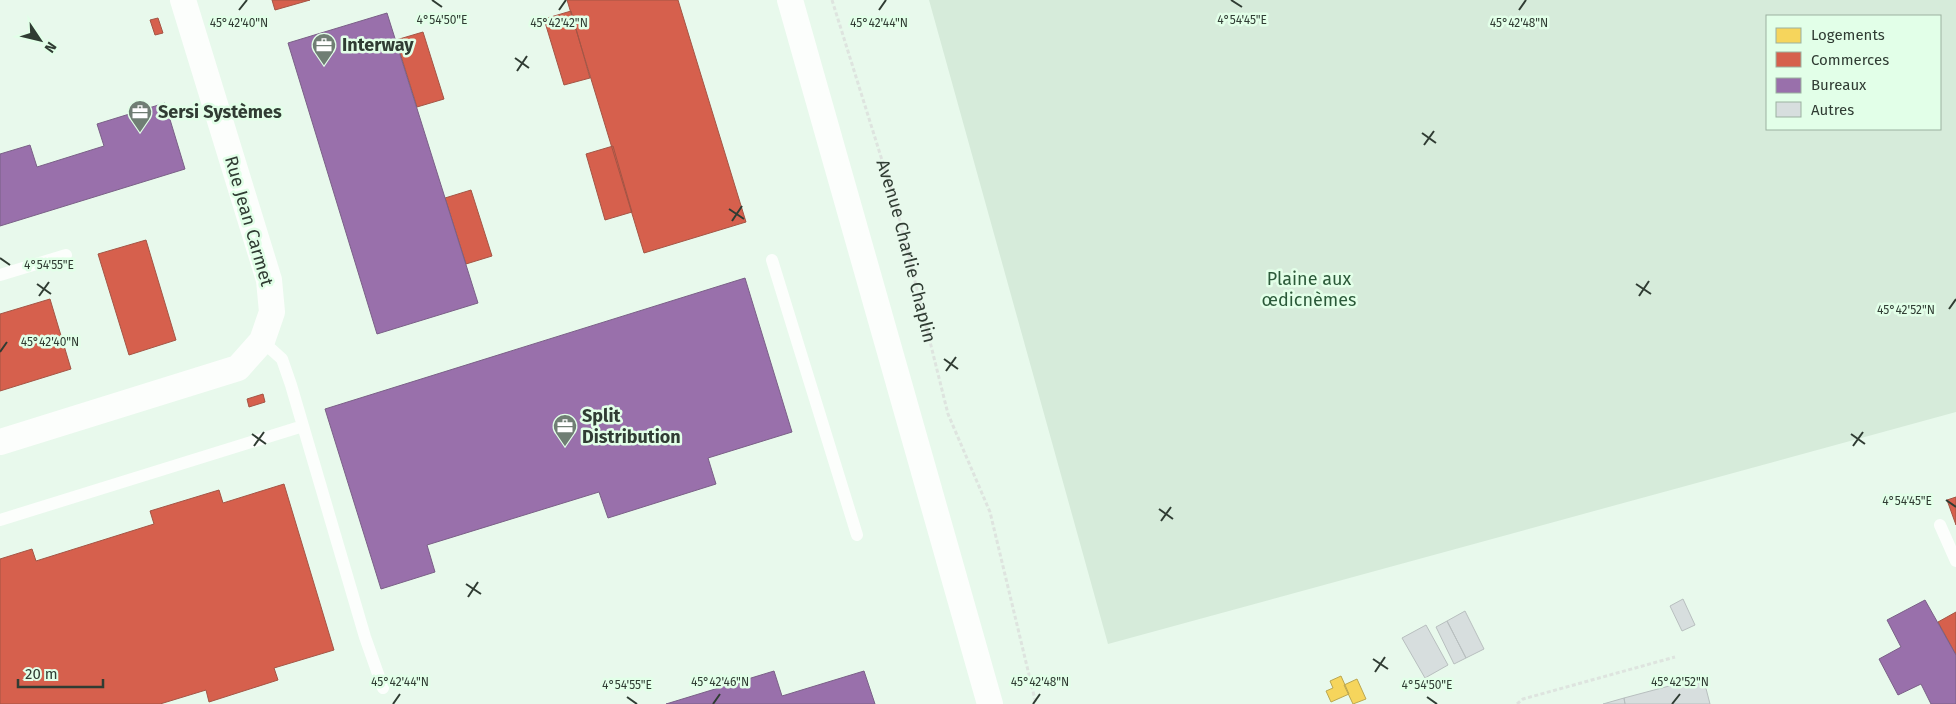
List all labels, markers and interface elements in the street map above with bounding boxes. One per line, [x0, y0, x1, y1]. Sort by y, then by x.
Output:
text: 4°54'50"E [417, 13, 467, 27]
text: 4°54'45"E [1217, 13, 1267, 27]
north arrow [15, 15, 65, 65]
legend [1766, 15, 1941, 130]
text: 45°42'40"N [210, 16, 268, 30]
text: 45°42'42"N [530, 16, 588, 30]
text: 45°42'44"N [850, 16, 908, 30]
text: 45°42'48"N [1490, 16, 1548, 30]
text: Logements [1811, 26, 1885, 44]
office icon: Interway [311, 32, 337, 66]
place label: Interway [342, 34, 414, 56]
text: N [41, 38, 60, 56]
text: Commerces [1811, 51, 1889, 69]
text: Bureaux [1811, 76, 1867, 94]
office icon: Sersi Systèmes [127, 99, 153, 133]
place label: Sersi Systèmes [158, 101, 282, 123]
text: Autres [1811, 101, 1854, 119]
street label: Rue Jean Carmet [220, 153, 278, 289]
street label: Avenue Charlie Chaplin [871, 157, 941, 345]
text: 4°54'55"E [24, 258, 74, 272]
park label: Plaine aux œdicnèmes [1262, 268, 1356, 311]
text: 45°42'52"N [1877, 303, 1935, 317]
text: 45°42'40"N [21, 335, 79, 349]
place label: Split Distribution [582, 405, 681, 448]
office icon: Split Distribution [552, 413, 578, 447]
text: 4°54'45"E [1882, 494, 1932, 508]
scale bar [18, 656, 102, 688]
text: 20 m [25, 665, 58, 683]
text: 45°42'44"N [371, 675, 429, 689]
text: 45°42'46"N [691, 675, 749, 689]
text: 45°42'48"N [1011, 675, 1069, 689]
text: 45°42'52"N [1651, 675, 1709, 689]
text: 4°54'55"E [602, 678, 652, 692]
text: 4°54'50"E [1402, 678, 1452, 692]

